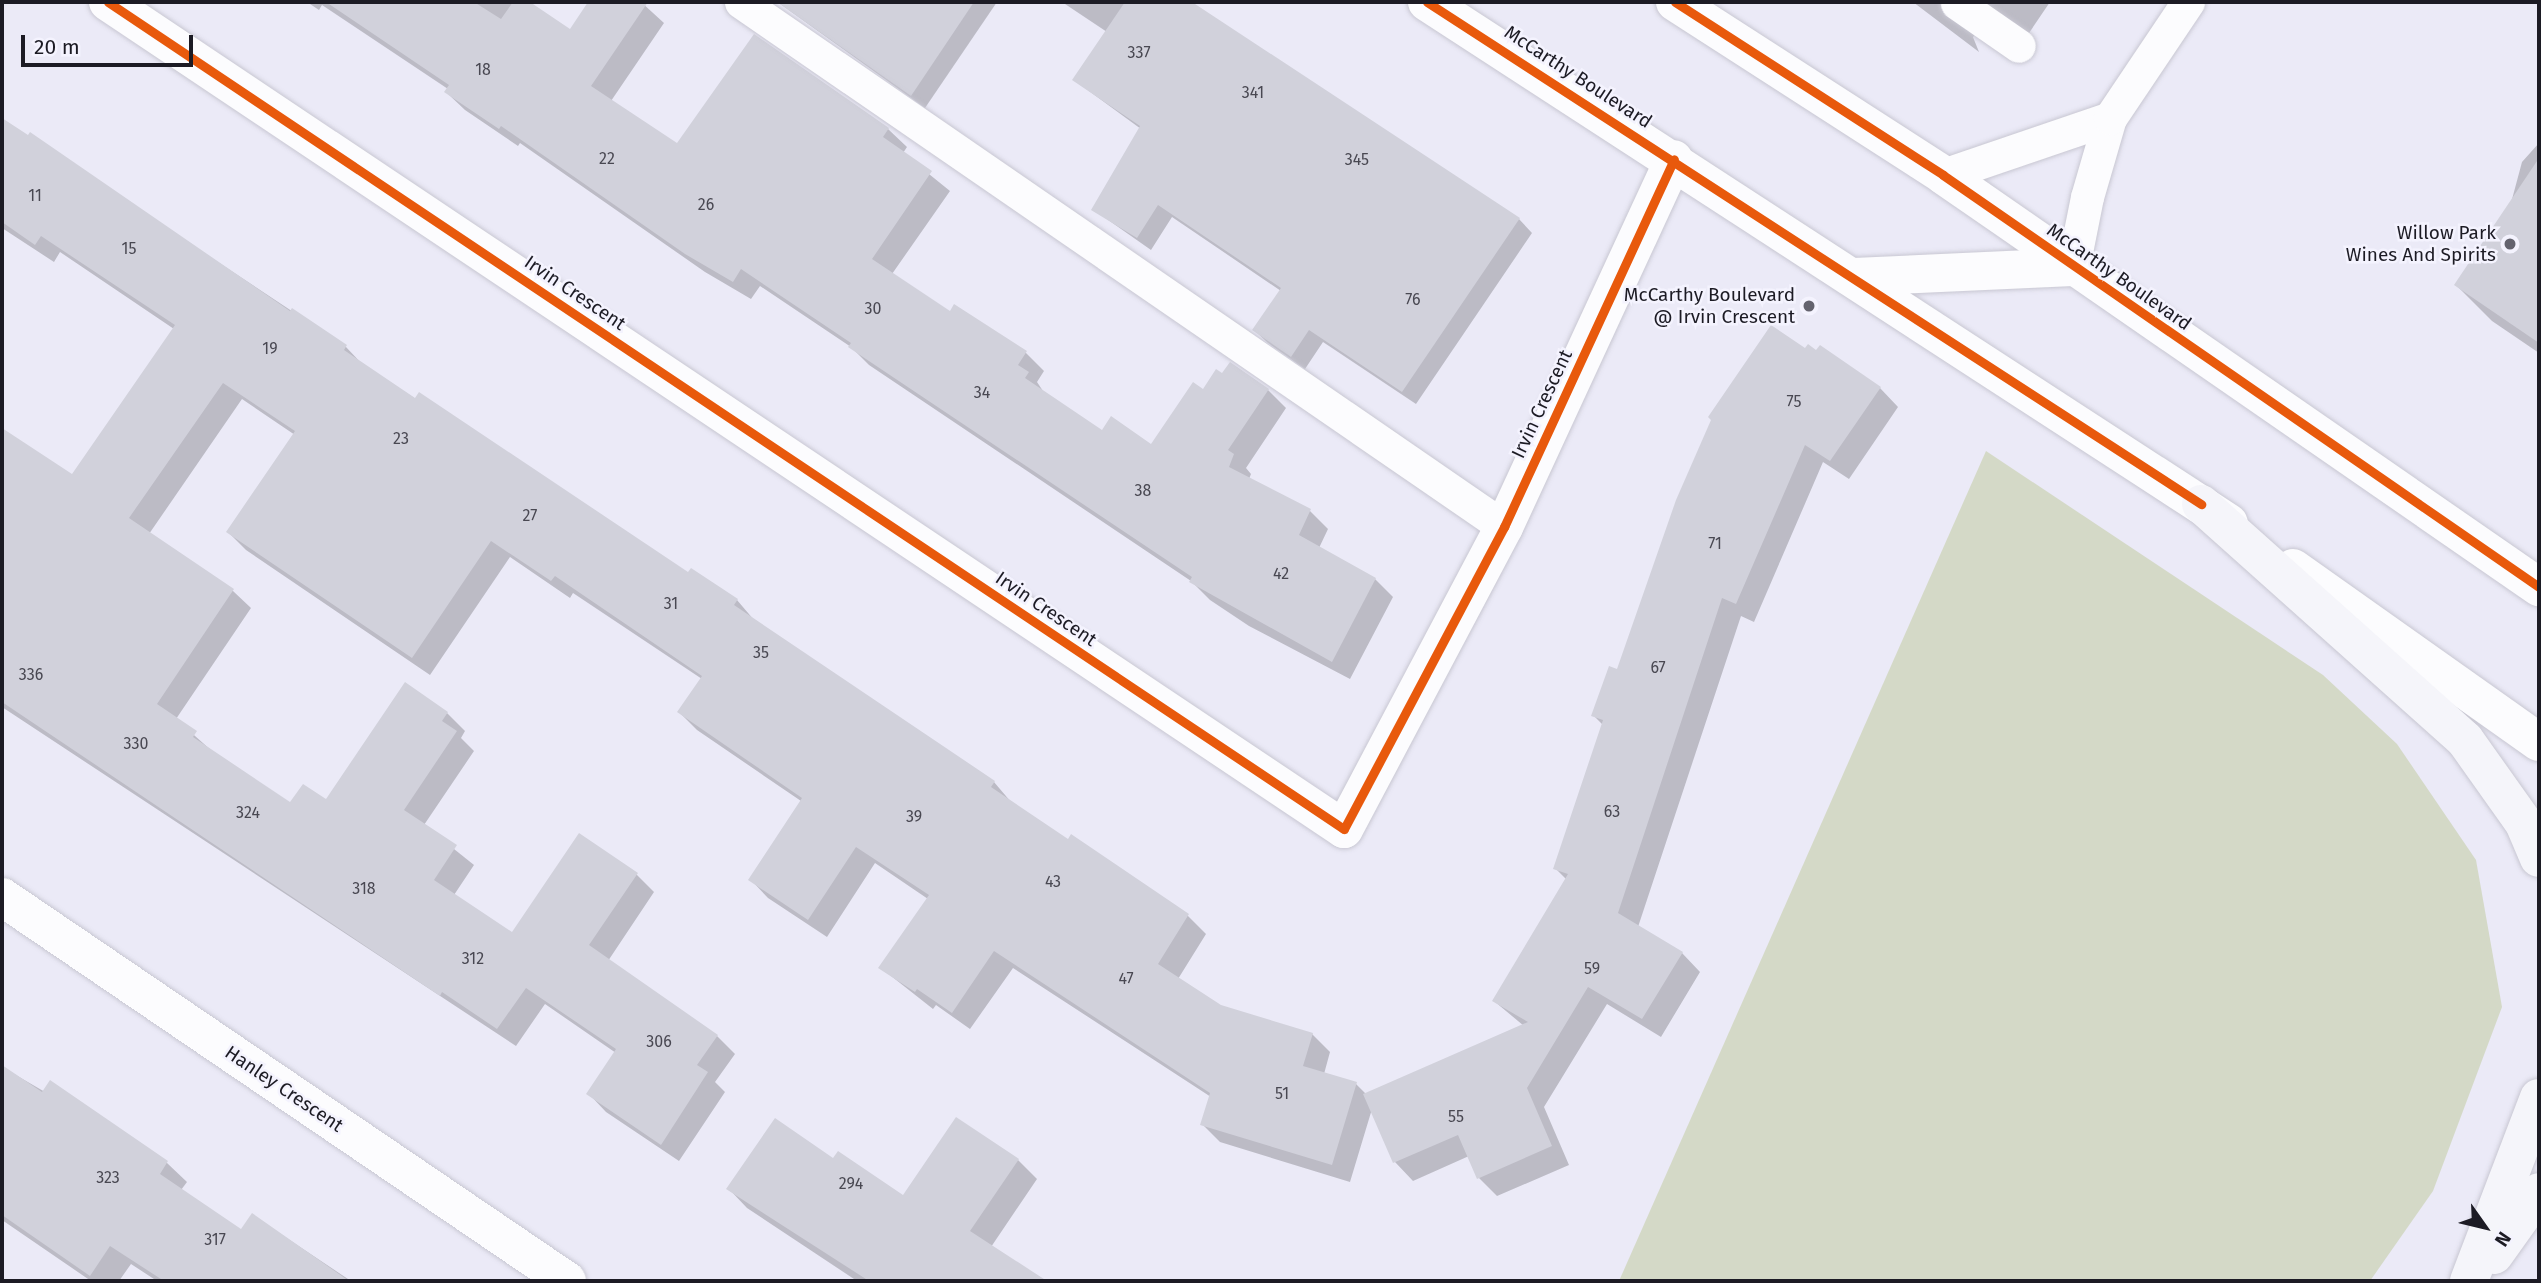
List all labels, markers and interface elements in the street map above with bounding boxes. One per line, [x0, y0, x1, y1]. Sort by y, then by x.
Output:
scale bar [24, 21, 196, 65]
street label: McCarthy Boulevard [1500, 21, 1656, 133]
text: 20 m [34, 34, 80, 60]
house number: 337 [1128, 43, 1150, 63]
house number: 18 [475, 60, 491, 80]
house number: 341 [1242, 83, 1264, 103]
house number: 22 [599, 149, 615, 169]
house number: 345 [1345, 150, 1369, 170]
house number: 11 [28, 186, 42, 206]
house number: 26 [698, 195, 714, 215]
street label: McCarthy Boulevard [2042, 219, 2196, 335]
place label: Willow Park Wines And Spirits [2346, 222, 2496, 266]
marker: Willow Park Wines And Spirits [2502, 236, 2518, 252]
house number: 15 [122, 239, 136, 259]
street label: Irvin Crescent [520, 251, 630, 335]
place label: McCarthy Boulevard @ Irvin Crescent [1624, 284, 1795, 328]
house number: 76 [1405, 290, 1421, 310]
marker: McCarthy Boulevard @ Irvin Crescent [1801, 298, 1817, 314]
house number: 30 [865, 299, 881, 319]
house number: 19 [262, 339, 278, 359]
street label: Irvin Crescent [1507, 346, 1577, 462]
house number: 34 [974, 383, 990, 403]
house number: 75 [1787, 392, 1801, 412]
house number: 23 [393, 429, 409, 449]
house number: 38 [1135, 481, 1151, 501]
house number: 27 [523, 506, 537, 526]
house number: 71 [1708, 534, 1722, 554]
house number: 42 [1273, 564, 1289, 584]
street label: Irvin Crescent [991, 567, 1101, 651]
house number: 31 [664, 594, 678, 614]
house number: 35 [753, 643, 769, 663]
house number: 67 [1650, 658, 1666, 678]
house number: 336 [19, 665, 43, 685]
house number: 330 [124, 734, 148, 754]
house number: 63 [1604, 802, 1620, 822]
house number: 324 [236, 803, 260, 823]
house number: 39 [906, 807, 922, 827]
house number: 43 [1045, 872, 1061, 892]
house number: 318 [352, 879, 376, 899]
house number: 312 [462, 949, 484, 969]
house number: 59 [1584, 959, 1600, 979]
house number: 47 [1118, 969, 1134, 989]
house number: 306 [646, 1032, 672, 1052]
street label: Hanley Crescent [220, 1041, 348, 1137]
house number: 51 [1275, 1084, 1289, 1104]
house number: 55 [1448, 1107, 1464, 1127]
house number: 323 [96, 1168, 120, 1188]
house number: 294 [839, 1174, 863, 1194]
north arrow [2450, 1192, 2520, 1262]
text: N [2490, 1227, 2516, 1251]
house number: 317 [204, 1230, 226, 1250]

